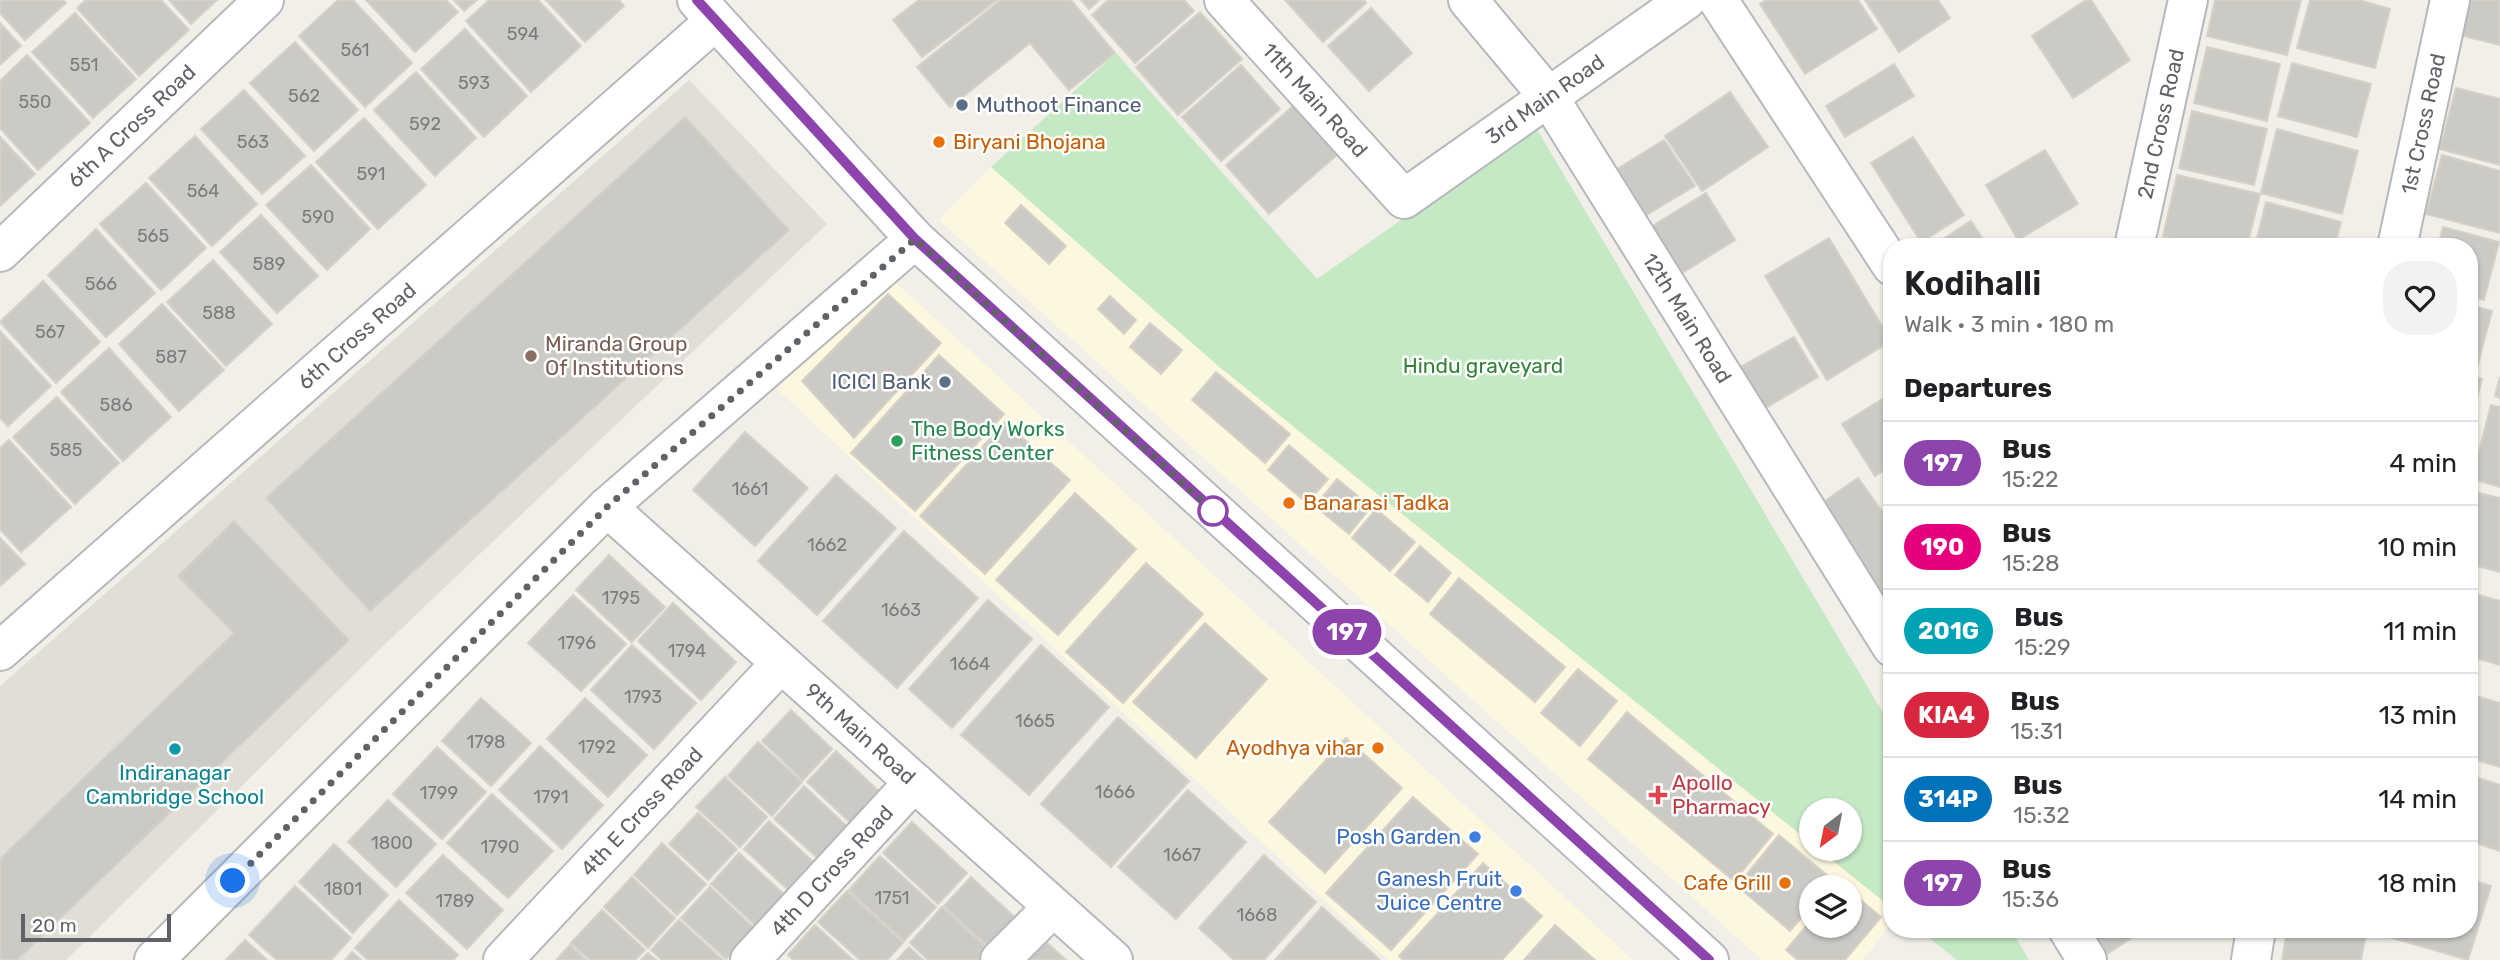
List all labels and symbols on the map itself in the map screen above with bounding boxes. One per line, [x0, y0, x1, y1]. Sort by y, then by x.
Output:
house number: 594 [507, 23, 539, 45]
street label: 11th Main Road [1257, 38, 1373, 162]
house number: 561 [341, 39, 369, 61]
street label: 2nd Cross Road [2132, 46, 2189, 201]
street label: 3rd Main Road [1481, 49, 1609, 149]
street label: 1st Cross Road [2396, 51, 2450, 196]
house number: 551 [70, 54, 98, 76]
street label: 6th A Cross Road [62, 59, 200, 193]
house number: 593 [458, 72, 490, 94]
house number: 562 [288, 85, 320, 107]
house number: 550 [19, 91, 51, 113]
place label: Muthoot Finance [976, 92, 1141, 117]
marker: Muthoot Finance [954, 97, 970, 113]
house number: 592 [409, 113, 441, 135]
place label: Biryani Bhojana [953, 129, 1106, 154]
house number: 563 [237, 131, 269, 153]
marker: Biryani Bhojana [931, 134, 947, 150]
house number: 591 [356, 163, 386, 185]
house number: 564 [187, 180, 219, 202]
house number: 590 [302, 206, 334, 228]
house number: 565 [137, 225, 169, 247]
street label: 12th Main Road [1637, 248, 1737, 388]
house number: 589 [253, 253, 285, 275]
house number: 566 [85, 273, 117, 295]
street label: 6th Cross Road [293, 277, 421, 395]
house number: 588 [202, 302, 236, 324]
house number: 567 [35, 321, 65, 343]
place label: Miranda Group Of Institutions [545, 331, 687, 380]
house number: 587 [155, 346, 187, 368]
marker: Miranda Group Of Institutions [523, 348, 539, 364]
park label: Hindu graveyard [1403, 353, 1563, 378]
place label: ICICI Bank [832, 369, 931, 394]
marker: ICICI Bank [937, 374, 953, 390]
house number: 586 [100, 394, 133, 416]
place label: The Body Works Fitness Center [911, 416, 1065, 465]
marker: The Body Works Fitness Center [889, 433, 905, 449]
house number: 585 [50, 439, 82, 461]
house number: 1661 [732, 478, 768, 500]
place label: Banarasi Tadka [1303, 490, 1449, 515]
marker: Banarasi Tadka [1281, 495, 1297, 511]
unlabelled marker [1198, 496, 1228, 526]
house number: 1662 [807, 534, 847, 556]
house number: 1795 [602, 587, 640, 609]
house number: 1663 [881, 599, 921, 621]
line badge: 197 [1307, 609, 1387, 655]
house number: 1796 [558, 632, 596, 654]
house number: 1794 [668, 640, 706, 662]
house number: 1664 [950, 653, 990, 675]
street label: 9th Main Road [800, 678, 921, 789]
house number: 1793 [624, 686, 662, 708]
house number: 1665 [1015, 710, 1055, 732]
house number: 1798 [466, 731, 506, 753]
place label: Ayodhya vihar [1226, 735, 1364, 760]
house number: 1792 [578, 736, 616, 758]
marker: Ayodhya vihar [1370, 740, 1386, 756]
marker: Indiranagar Cambridge School [167, 741, 183, 757]
street label: 4th E Cross Road [575, 742, 708, 881]
place label: Indiranagar Cambridge School [86, 760, 264, 809]
place label: Apollo Pharmacy [1672, 770, 1771, 819]
house number: 1666 [1095, 781, 1135, 803]
house number: 1799 [420, 782, 458, 804]
house number: 1791 [533, 786, 569, 808]
marker: Apollo Pharmacy [1650, 787, 1666, 803]
north arrow [1799, 798, 1862, 861]
street label: 4th D Cross Road [765, 800, 898, 941]
place label: Posh Garden [1336, 824, 1461, 849]
marker: Posh Garden [1467, 829, 1483, 845]
house number: 1800 [371, 832, 413, 854]
house number: 1790 [480, 836, 520, 858]
house number: 1667 [1163, 844, 1201, 866]
your location [215, 863, 250, 898]
place label: Ganesh Fruit Juice Centre [1376, 866, 1502, 915]
place label: Cafe Grill [1683, 870, 1771, 895]
marker: Cafe Grill [1777, 875, 1793, 891]
house number: 1801 [324, 878, 362, 900]
marker: Ganesh Fruit Juice Centre [1508, 883, 1524, 899]
house number: 1751 [874, 887, 910, 909]
house number: 1789 [435, 890, 475, 912]
house number: 1668 [1237, 904, 1277, 926]
scale bar [21, 911, 172, 943]

